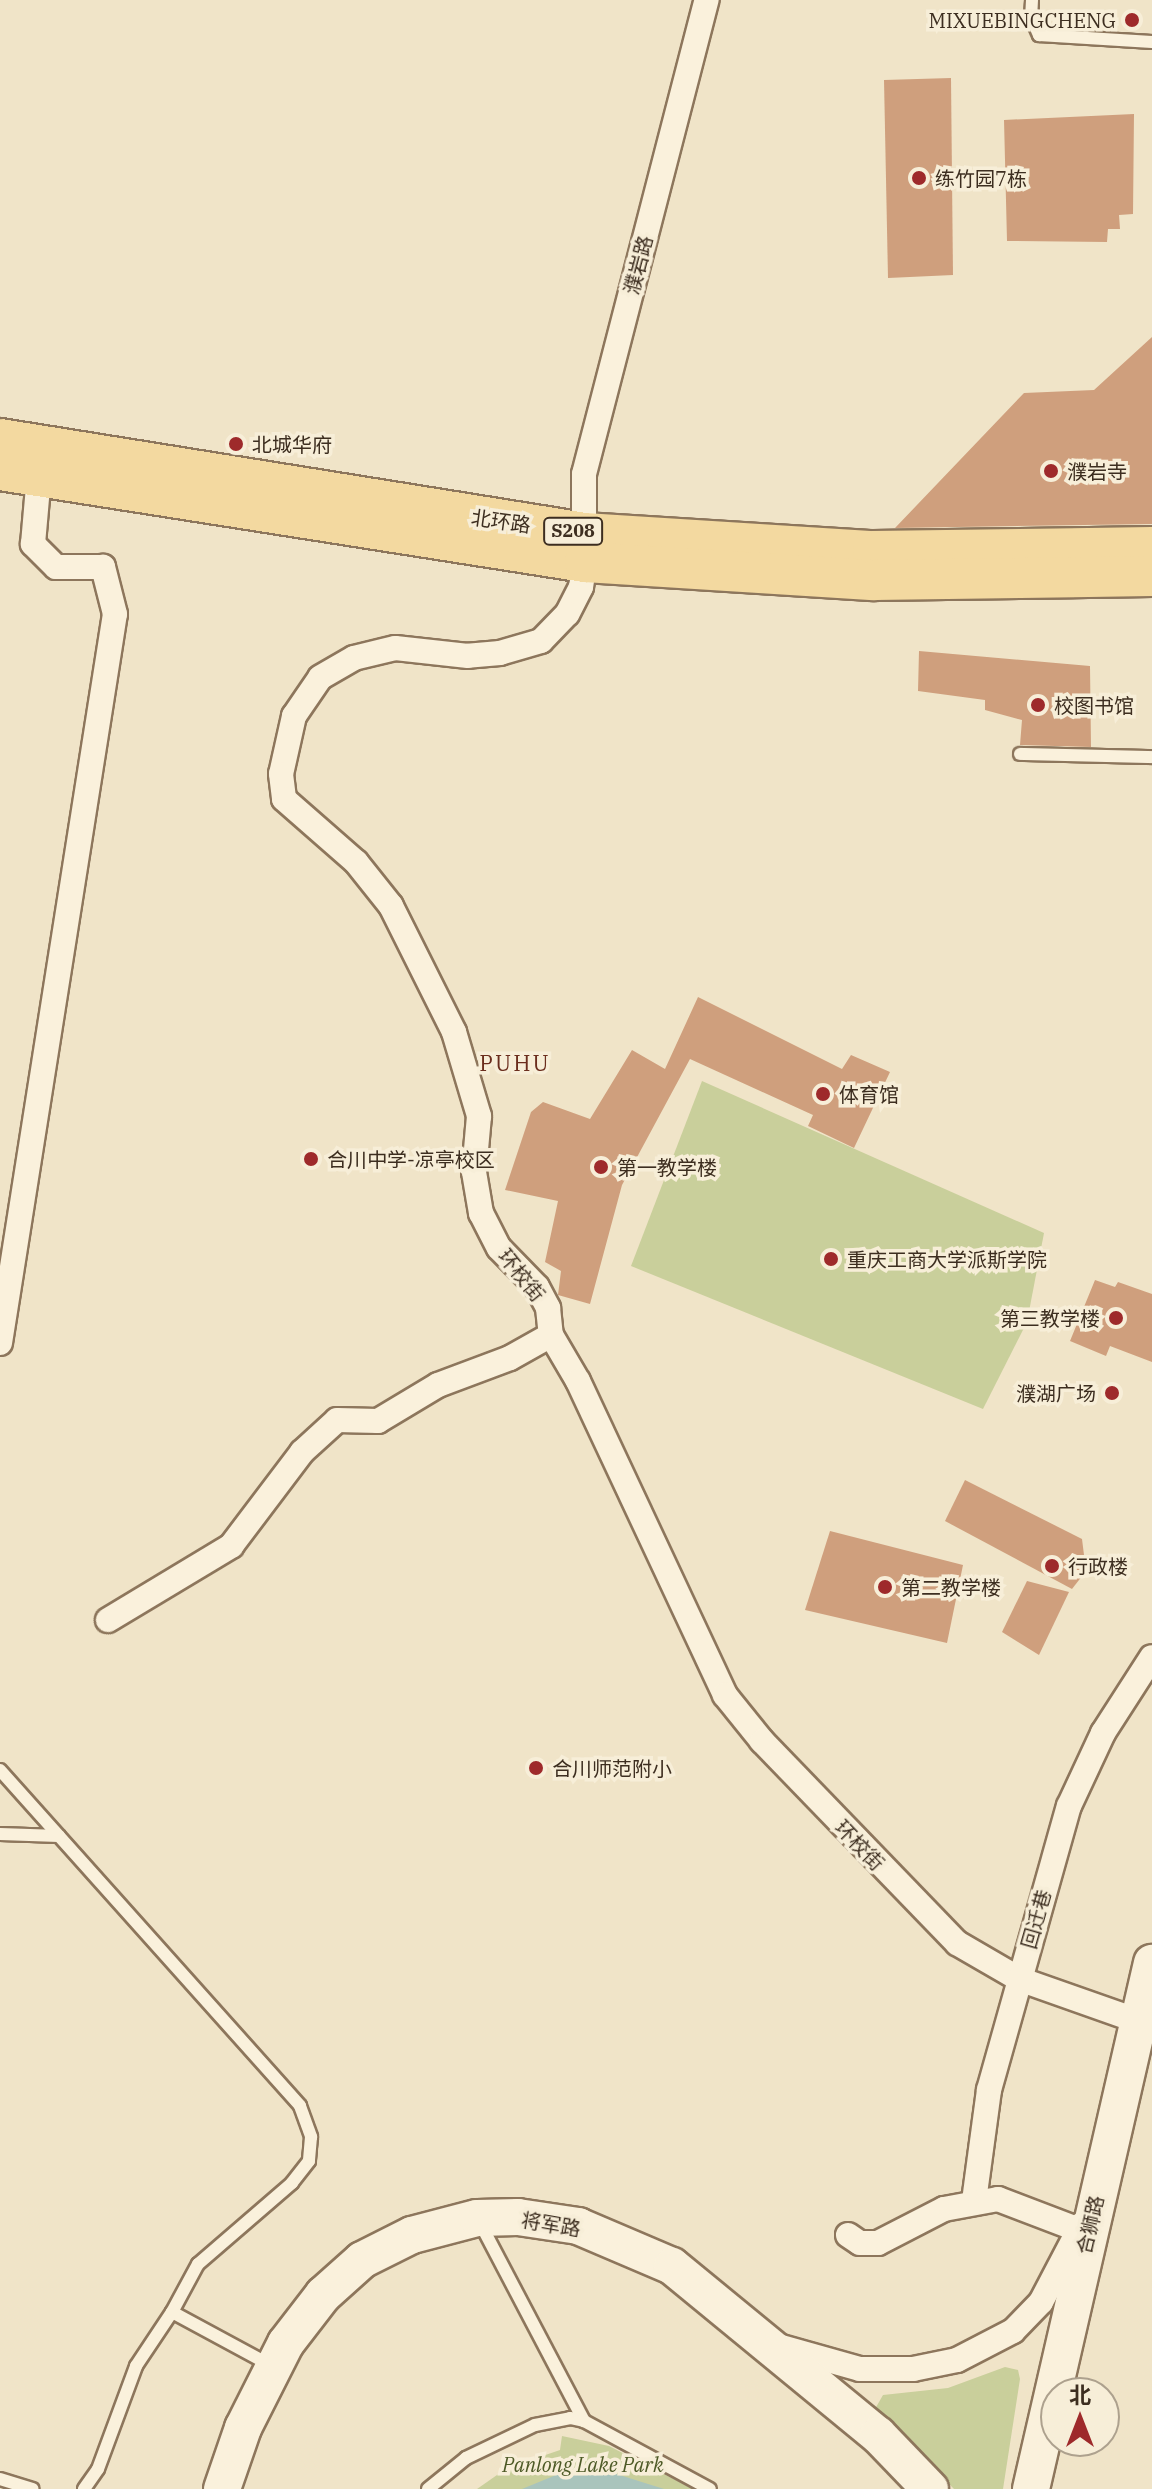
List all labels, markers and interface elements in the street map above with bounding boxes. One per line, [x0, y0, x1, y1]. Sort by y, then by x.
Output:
place label: MIXUEBINGCHENG [929, 8, 1116, 32]
marker: MIXUEBINGCHENG [1123, 11, 1141, 29]
place label: 练竹园7栋 [935, 166, 1027, 190]
marker: 练竹园7栋 [910, 169, 928, 187]
street label: 濮岩路 [619, 233, 657, 297]
place label: 北城华府 [252, 432, 332, 456]
marker: 北城华府 [227, 435, 245, 453]
place label: 濮岩寺 [1067, 459, 1127, 483]
marker: 濮岩寺 [1042, 462, 1060, 480]
street label: 北环路 [470, 505, 532, 537]
road number: S208 [543, 517, 603, 545]
place label: 校图书馆 [1054, 693, 1134, 717]
marker: 校图书馆 [1029, 696, 1047, 714]
district label: PUHU [479, 1050, 551, 1076]
place label: 体育馆 [839, 1082, 899, 1106]
marker: 体育馆 [814, 1085, 832, 1103]
place label: 合川中学-凉亭校区 [327, 1147, 495, 1171]
marker: 合川中学-凉亭校区 [302, 1150, 320, 1168]
place label: 第一教学楼 [617, 1155, 717, 1179]
marker: 第一教学楼 [592, 1158, 610, 1176]
street label: 环校街 [494, 1244, 550, 1306]
place label: 重庆工商大学派斯学院 [847, 1247, 1047, 1271]
marker: 重庆工商大学派斯学院 [822, 1250, 840, 1268]
place label: 第三教学楼 [1000, 1306, 1100, 1330]
marker: 第三教学楼 [1107, 1309, 1125, 1327]
place label: 濮湖广场 [1016, 1381, 1096, 1405]
marker: 濮湖广场 [1103, 1384, 1121, 1402]
place label: 行政楼 [1068, 1554, 1128, 1578]
marker: 行政楼 [1043, 1557, 1061, 1575]
place label: 第二教学楼 [901, 1575, 1001, 1599]
marker: 第二教学楼 [876, 1578, 894, 1596]
place label: 合川师范附小 [552, 1756, 672, 1780]
marker: 合川师范附小 [527, 1759, 545, 1777]
street label: 环校街 [831, 1815, 889, 1875]
street label: 回迁巷 [1016, 1887, 1056, 1951]
street label: 合狮路 [1072, 2193, 1108, 2257]
street label: 将军路 [519, 2207, 583, 2241]
north arrow [1040, 2377, 1120, 2457]
text: 北 [1069, 2380, 1091, 2409]
park label: Panlong Lake Park [502, 2452, 664, 2476]

